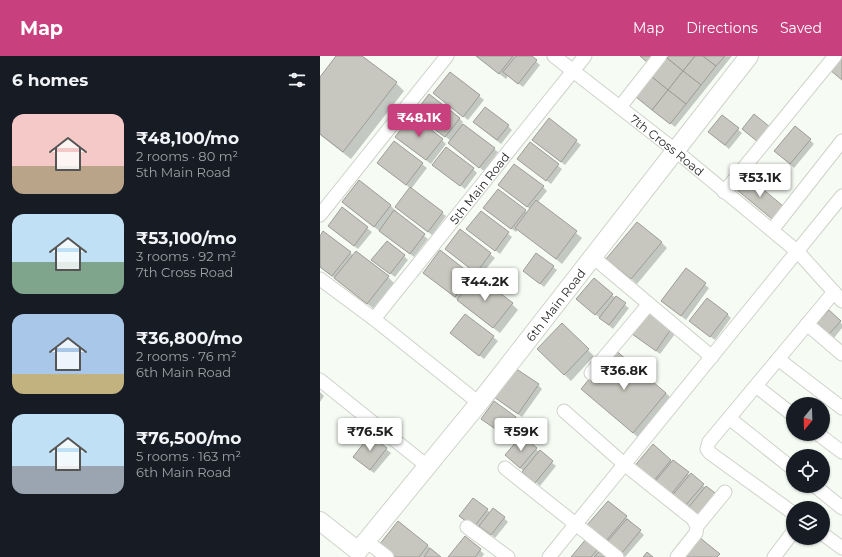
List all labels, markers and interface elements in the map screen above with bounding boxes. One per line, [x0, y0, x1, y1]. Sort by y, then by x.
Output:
text: Map [20, 17, 63, 40]
text: Map [633, 19, 664, 37]
text: Directions [686, 19, 758, 37]
text: Saved [780, 19, 822, 37]
icon: filters [286, 69, 308, 91]
text: 6 homes [12, 70, 88, 90]
pin: ₹48.1K [386, 104, 452, 138]
text: ₹48.1K [397, 109, 441, 125]
street label: 7th Cross Road [627, 111, 707, 179]
text: ₹48,100/mo [136, 128, 239, 148]
icon: home [44, 130, 92, 178]
text: 2 rooms · 80 m² [136, 148, 238, 164]
street label: 5th Main Road [446, 149, 512, 227]
text: 5th Main Road [136, 164, 231, 180]
pin: ₹53.1K [727, 164, 793, 198]
text: ₹53.1K [739, 169, 781, 185]
text: ₹53,100/mo [136, 228, 237, 248]
icon: home [44, 230, 92, 278]
text: 3 rooms · 92 m² [136, 248, 236, 264]
text: 7th Cross Road [136, 264, 233, 280]
street label: 6th Main Road [522, 265, 588, 344]
pin: ₹44.2K [452, 268, 518, 302]
text: ₹44.2K [461, 273, 509, 289]
text: ₹36,800/mo [136, 328, 243, 348]
icon: home [44, 330, 92, 378]
text: 2 rooms · 76 m² [136, 348, 236, 364]
pin: ₹36.8K [591, 357, 657, 391]
text: ₹36.8K [600, 362, 648, 378]
text: 6th Main Road [136, 364, 231, 380]
north arrow [786, 397, 830, 441]
map controls [786, 397, 830, 545]
pin: ₹76.5K [337, 418, 403, 452]
pin: ₹59K [497, 418, 545, 452]
text: ₹76.5K [347, 423, 393, 439]
text: ₹59K [503, 423, 539, 439]
text: ₹76,500/mo [136, 428, 242, 448]
icon: home [44, 430, 92, 478]
text: 5 rooms · 163 m² [136, 448, 241, 464]
button: locate [786, 449, 830, 493]
text: 6th Main Road [136, 464, 231, 480]
button: layers [786, 501, 830, 545]

